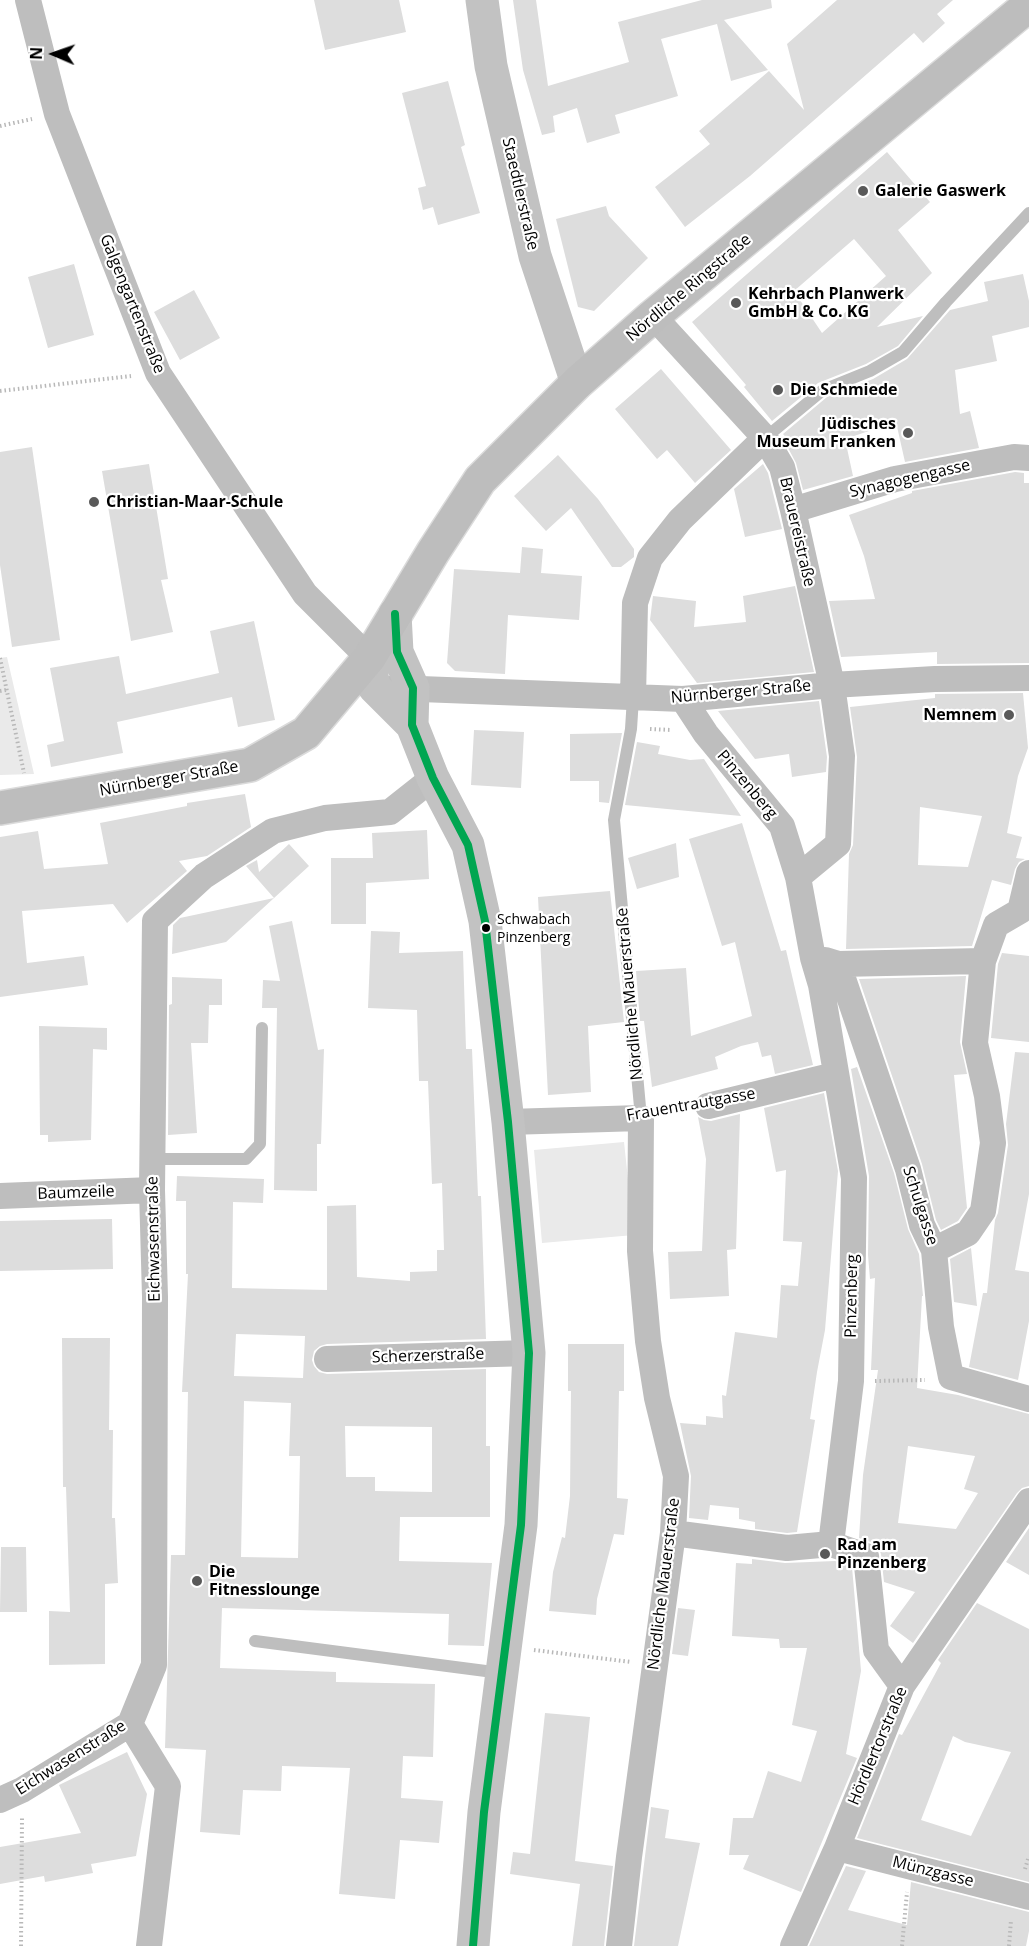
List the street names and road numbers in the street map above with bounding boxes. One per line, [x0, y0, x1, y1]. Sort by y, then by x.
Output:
street label: Staedtlerstraße [498, 136, 542, 252]
street label: Nördliche Ringstraße [623, 230, 755, 346]
street label: Galgengartenstraße [95, 232, 169, 376]
street label: Synagogengasse [848, 456, 972, 502]
street label: Brauereistraße [775, 475, 819, 589]
street label: Nürnberger Straße [670, 676, 812, 708]
street label: Pinzenberg [713, 747, 781, 823]
street label: Nürnberger Straße [98, 757, 240, 801]
street label: Nördliche Mauerstraße [613, 907, 647, 1081]
street label: Frauentrautgasse [625, 1084, 757, 1126]
street label: Schulgasse [898, 1164, 942, 1248]
street label: Eichwasenstraße [143, 1176, 165, 1302]
street label: Baumzeile [37, 1182, 115, 1204]
street label: Pinzenberg [842, 1254, 862, 1338]
street label: Scherzerstraße [371, 1344, 485, 1368]
street label: Nördliche Mauerstraße [644, 1497, 684, 1671]
street label: Hördlertorstraße [844, 1684, 912, 1808]
street label: Eichwasenstraße [13, 1717, 129, 1799]
street label: Münzgasse [890, 1853, 976, 1891]

